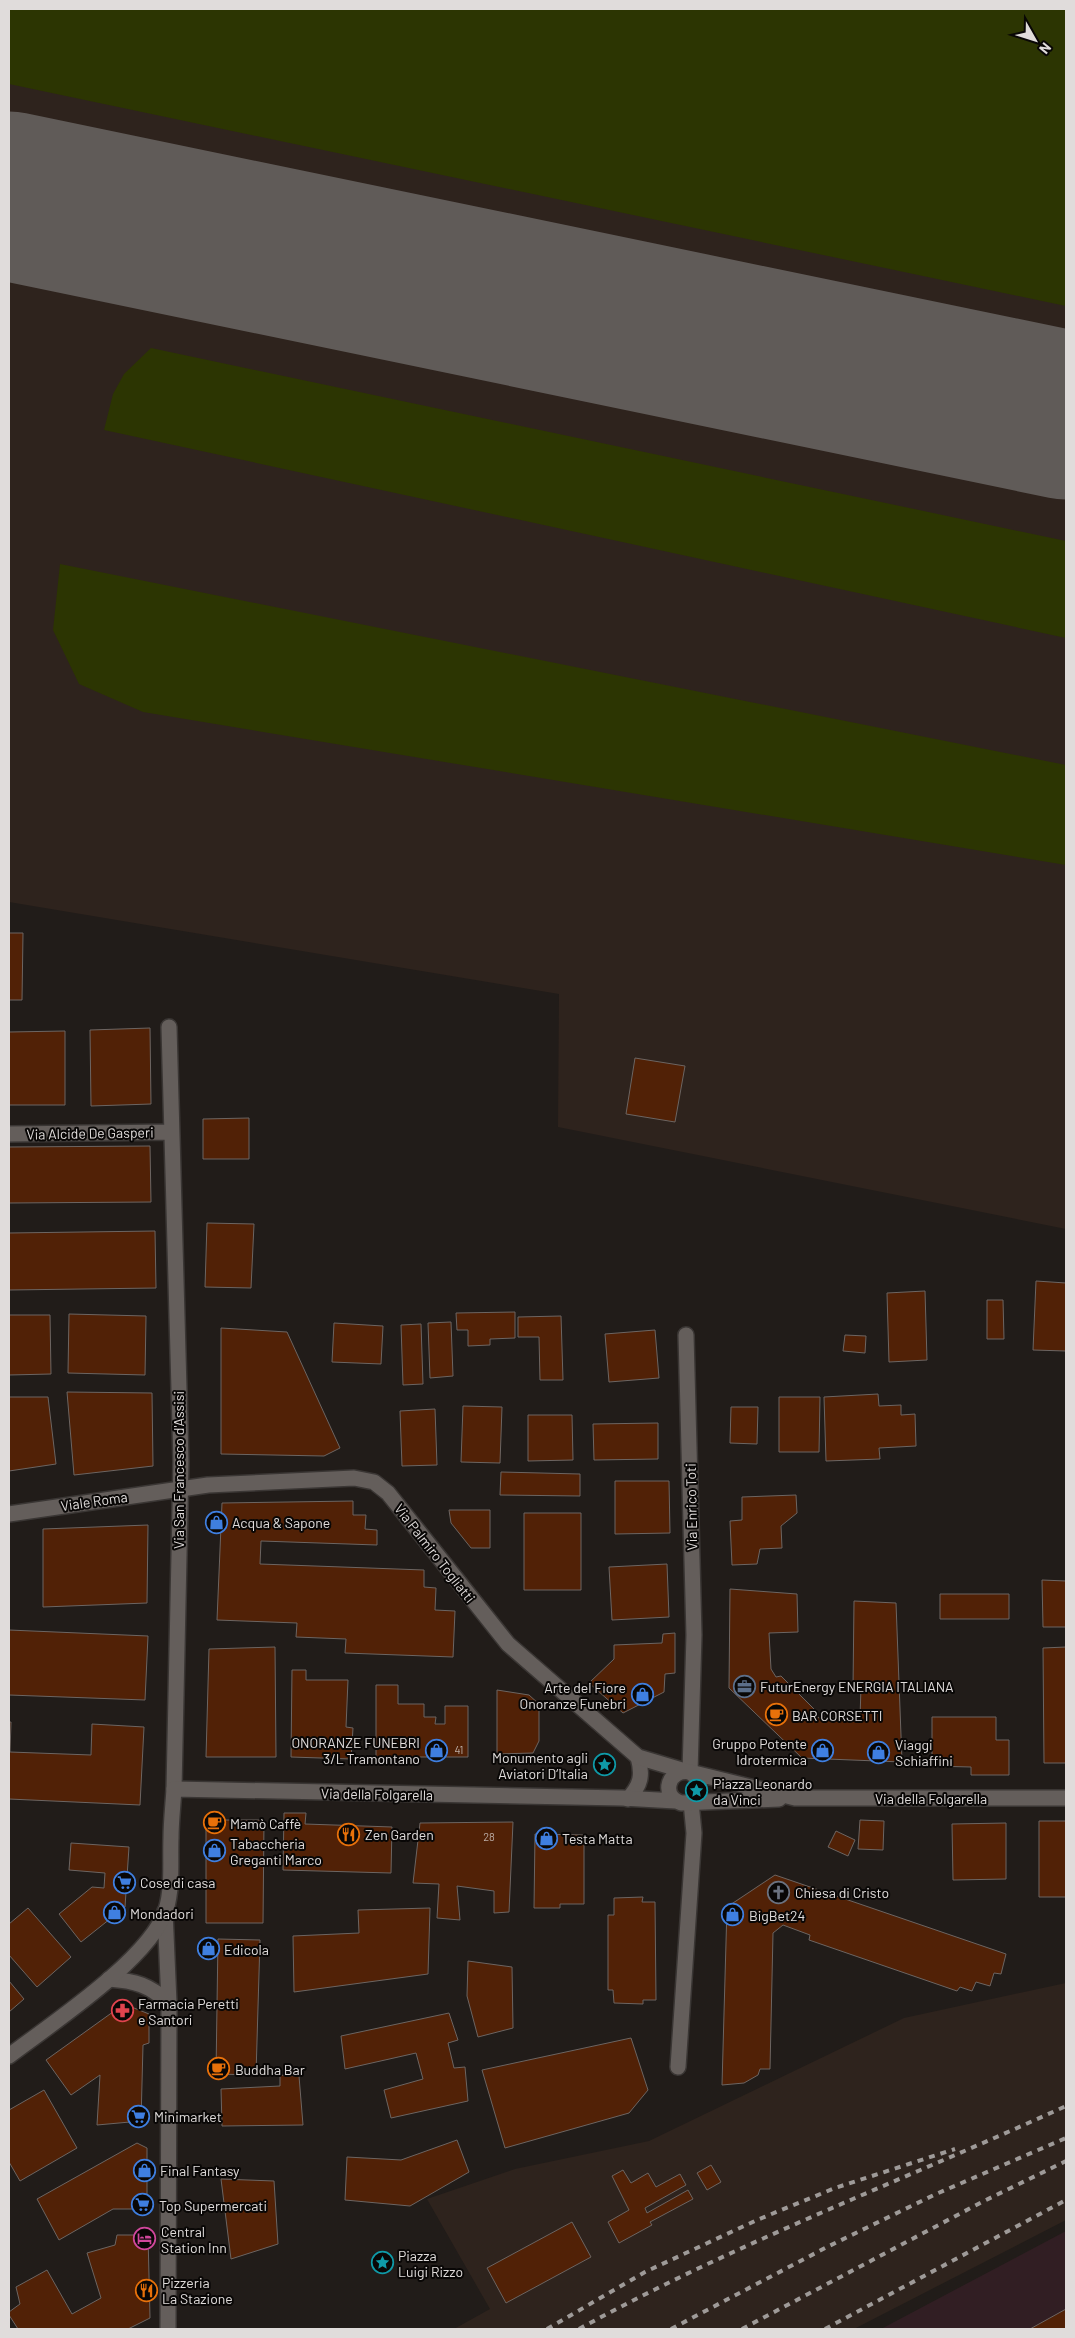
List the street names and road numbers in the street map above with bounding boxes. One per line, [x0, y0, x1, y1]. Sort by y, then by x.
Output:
street label: Via Alcide De Gasperi [26, 1123, 154, 1143]
street label: Via San Francesco d'Assisi [170, 1391, 187, 1549]
street label: Via Enrico Toti [682, 1463, 700, 1551]
street label: Viale Roma [59, 1488, 129, 1514]
street label: Via Palmiro Togliatti [391, 1500, 479, 1606]
street label: Via della Folgarella [321, 1785, 433, 1803]
street label: Via della Folgarella [875, 1790, 987, 1807]

